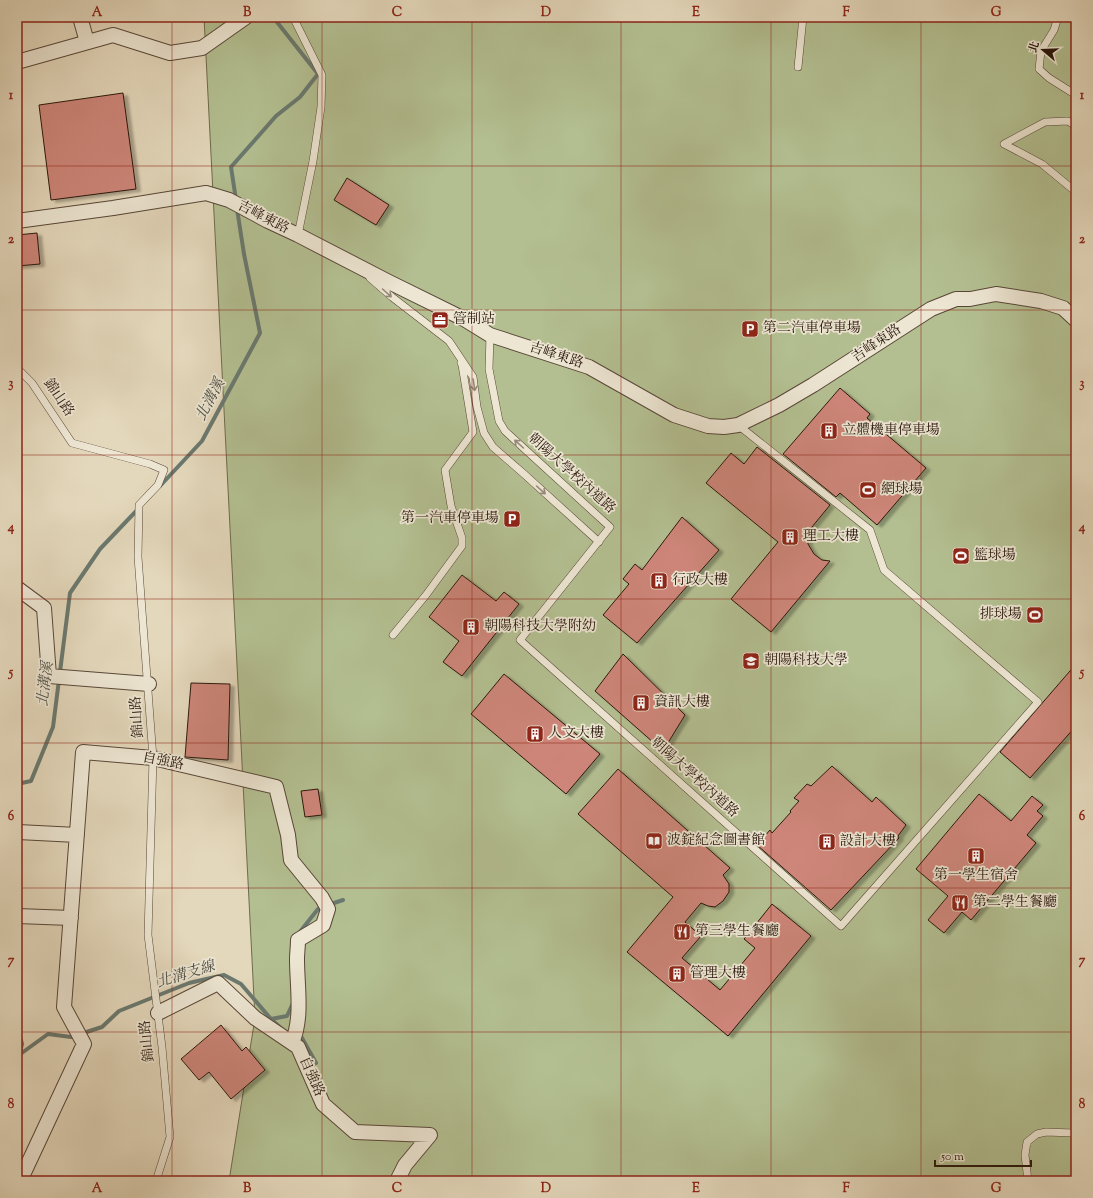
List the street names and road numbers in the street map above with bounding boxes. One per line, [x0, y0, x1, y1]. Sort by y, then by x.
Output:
street label: 吉峰東路 [234, 196, 292, 240]
street label: 吉峰東路 [848, 320, 906, 368]
street label: 吉峰東路 [526, 338, 586, 374]
street label: 錦山路 [38, 375, 78, 421]
street label: 朝陽大學校內道路 [523, 429, 619, 519]
street label: 錦山路 [127, 695, 149, 739]
street label: 朝陽大學校內道路 [646, 733, 742, 823]
street label: 自強路 [140, 748, 186, 776]
street label: 錦山路 [136, 1019, 160, 1063]
street label: 自強路 [293, 1054, 329, 1100]

